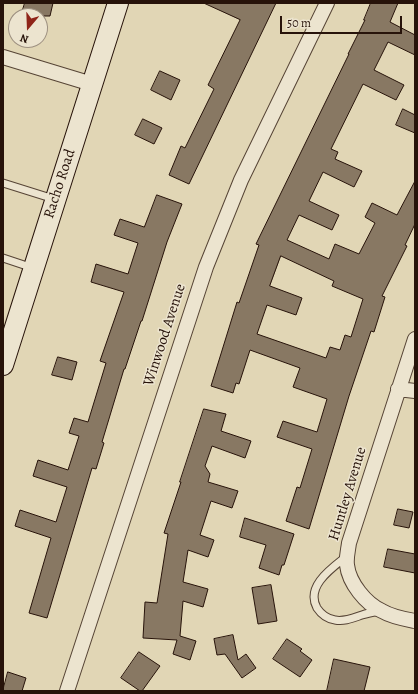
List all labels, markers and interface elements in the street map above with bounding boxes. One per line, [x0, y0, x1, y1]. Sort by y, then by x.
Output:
north arrow [8, 8, 48, 48]
scale bar [282, 8, 404, 34]
text: 50 m [287, 15, 311, 31]
text: N [18, 30, 30, 47]
street label: Racho Road [40, 147, 80, 221]
street label: Winwood Avenue [140, 282, 190, 388]
street label: Huntley Avenue [325, 445, 371, 543]

